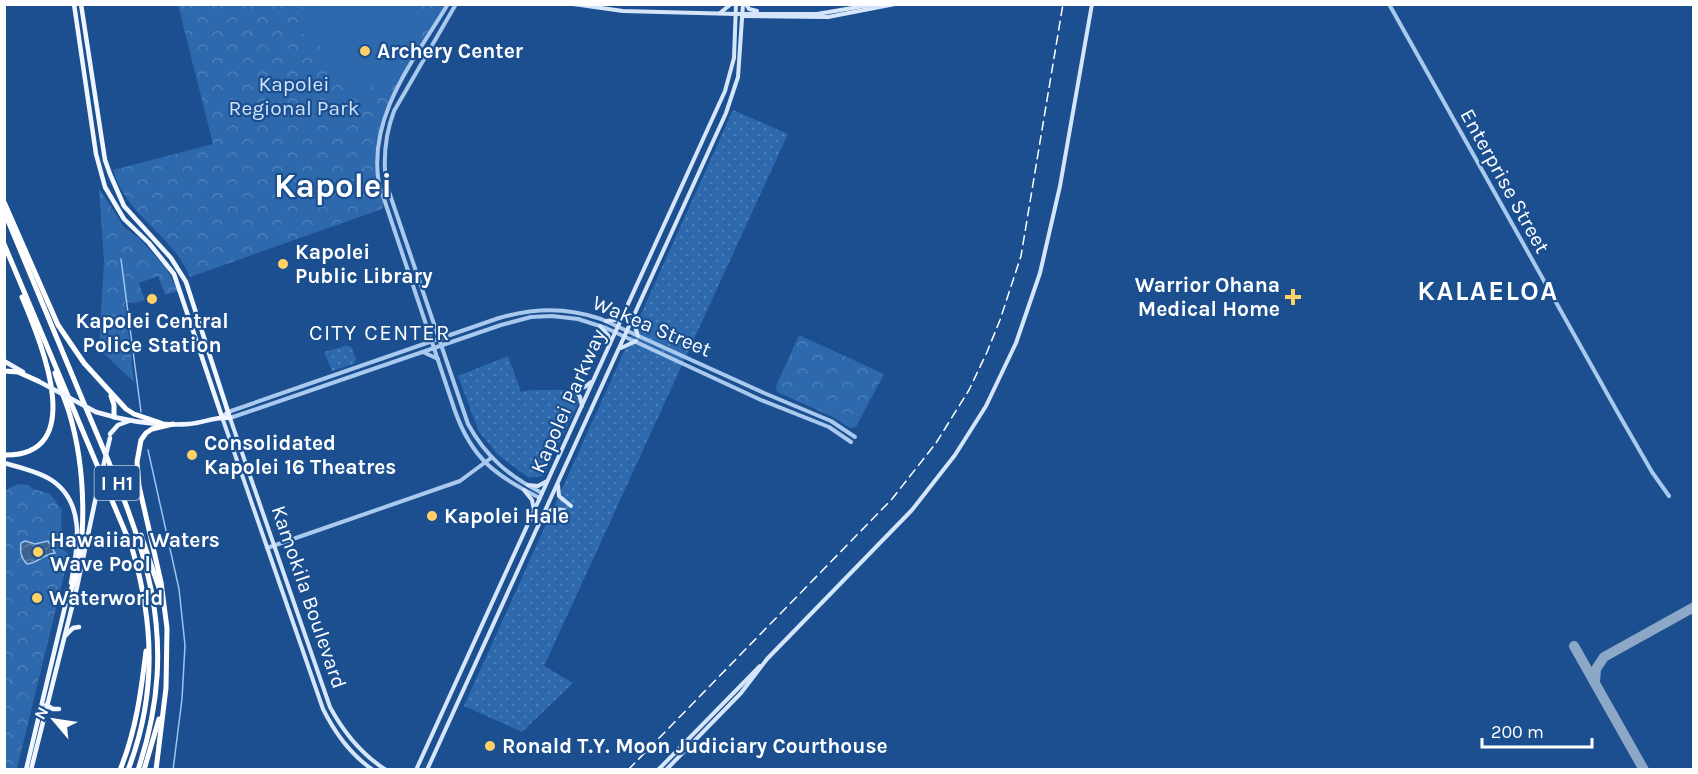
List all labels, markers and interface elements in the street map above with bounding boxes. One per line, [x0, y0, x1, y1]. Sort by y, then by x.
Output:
place label: Archery Center [377, 39, 524, 63]
marker: Archery Center [358, 44, 372, 58]
park label: Kapolei Regional Park [229, 72, 360, 120]
street label: Enterprise Street [1455, 105, 1555, 257]
district label: Kapolei [274, 167, 392, 205]
place label: Kapolei Public Library [295, 240, 433, 288]
marker: Kapolei Public Library [276, 257, 290, 271]
place label: Warrior Ohana Medical Home [1135, 273, 1280, 321]
district label: KALAELOA [1417, 275, 1559, 307]
marker: Warrior Ohana Medical Home [1284, 288, 1302, 306]
street label: Wakea Street [589, 290, 715, 362]
marker: Kapolei Central Police Station [145, 292, 159, 306]
place label: Kapolei Central Police Station [75, 309, 229, 357]
district label: CITY CENTER [309, 320, 451, 346]
street label: Kapolei Parkway [525, 325, 611, 477]
place label: Consolidated Kapolei 16 Theatres [204, 431, 396, 479]
marker: Consolidated Kapolei 16 Theatres [185, 448, 199, 462]
road number: I H1 [94, 466, 140, 500]
street label: Kamokila Boulevard [266, 502, 352, 692]
place label: Kapolei Hale [444, 504, 569, 528]
marker: Kapolei Hale [425, 509, 439, 523]
place label: Hawaiian Waters Wave Pool [50, 528, 220, 576]
marker: Hawaiian Waters Wave Pool [31, 545, 45, 559]
place label: Waterworld [49, 586, 163, 610]
marker: Waterworld [30, 591, 44, 605]
north arrow [24, 690, 84, 750]
text: N [30, 703, 52, 723]
scale bar [1482, 711, 1592, 749]
text: 200 m [1491, 721, 1544, 743]
place label: Ronald T.Y. Moon Judiciary Courthouse [502, 734, 888, 758]
marker: Ronald T.Y. Moon Judiciary Courthouse [483, 739, 497, 753]

